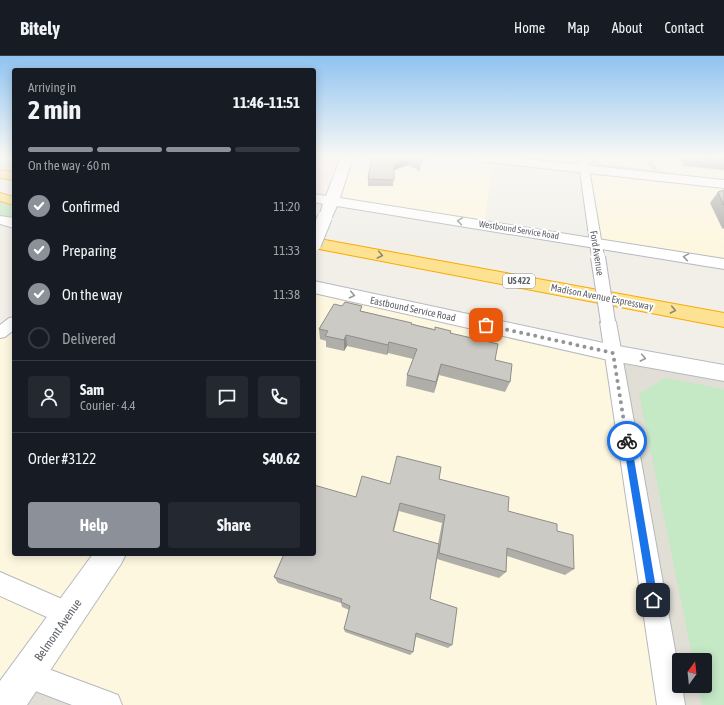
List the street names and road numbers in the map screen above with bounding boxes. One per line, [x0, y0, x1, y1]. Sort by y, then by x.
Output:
street label: Westbound Service Road [478, 219, 560, 241]
street label: Ford Avenue [588, 230, 606, 277]
road number: US 422 [503, 274, 535, 288]
street label: Madison Avenue Expressway [550, 282, 654, 312]
street label: Eastbound Service Road [369, 295, 457, 324]
street label: Belmont Avenue [31, 596, 85, 664]

